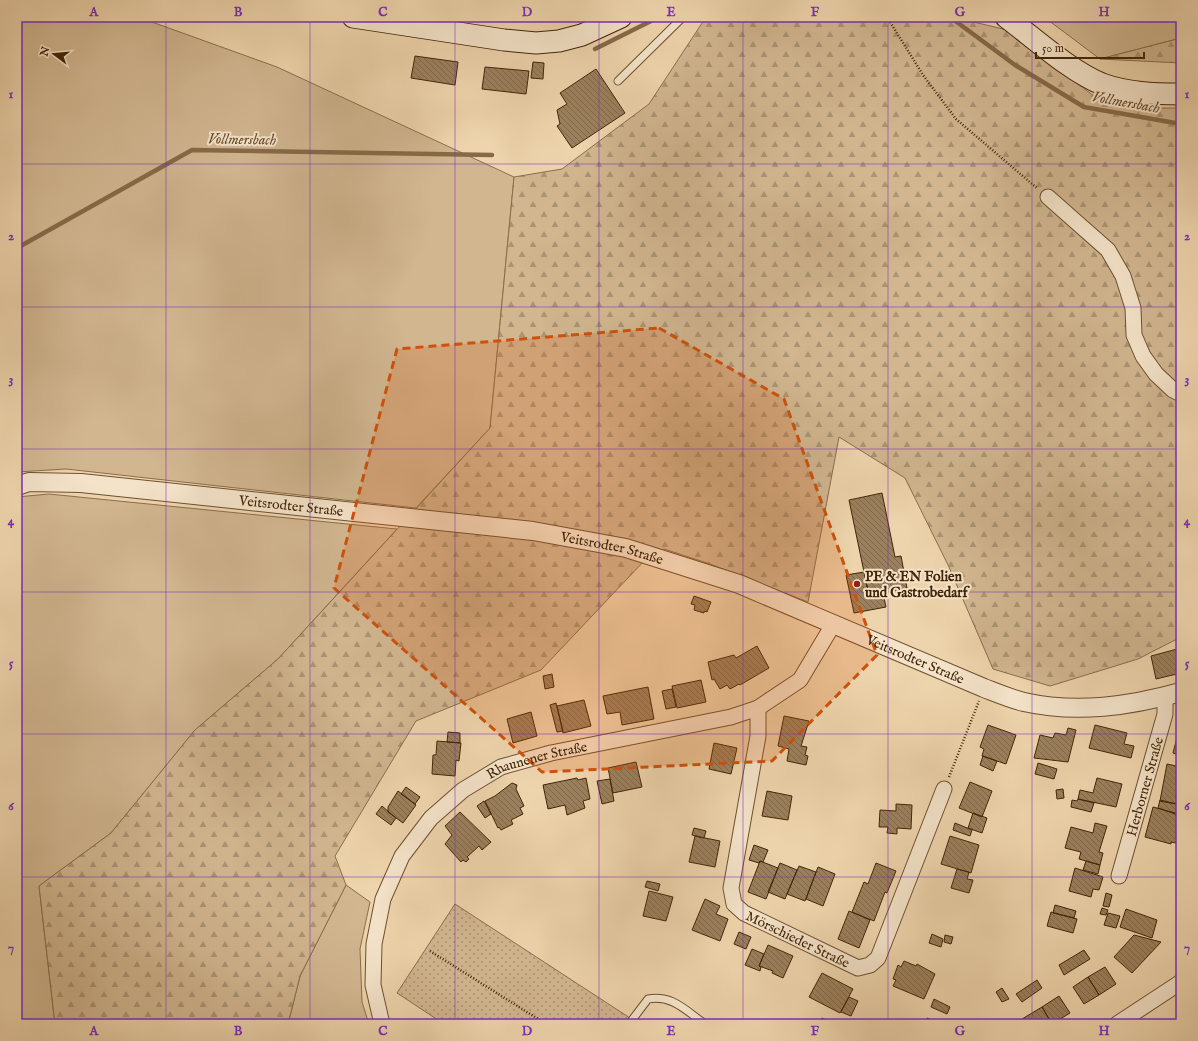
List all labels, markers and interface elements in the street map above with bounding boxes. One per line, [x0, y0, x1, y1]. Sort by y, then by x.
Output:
text: A [89, 4, 100, 21]
text: B [234, 4, 243, 21]
text: C [378, 4, 388, 21]
text: D [522, 4, 533, 21]
text: E [666, 4, 676, 21]
text: F [811, 4, 820, 21]
text: G [955, 4, 966, 21]
text: H [1098, 4, 1110, 21]
north arrow [34, 34, 74, 74]
scale bar [1036, 34, 1144, 60]
text: 50 m [1042, 41, 1064, 56]
text: N [37, 45, 54, 59]
text: 1 [9, 86, 14, 103]
text: 1 [1185, 86, 1190, 103]
water label: Vollmersbach [1091, 87, 1162, 118]
water label: Vollmersbach [208, 129, 277, 150]
text: 2 [8, 228, 14, 245]
text: 2 [1184, 228, 1190, 245]
text: 3 [9, 371, 14, 388]
text: 3 [1185, 371, 1190, 388]
street label: Veitsrodter Straße [237, 492, 345, 521]
text: 4 [8, 513, 15, 530]
text: 4 [1184, 513, 1191, 530]
street label: Veitsrodter Straße [558, 528, 666, 569]
place label: PE & EN Folien und Gastrobedarf [865, 568, 970, 602]
marker: PE & EN Folien und Gastrobedarf [852, 579, 862, 589]
street label: Veitsrodter Straße [862, 631, 967, 689]
text: 5 [9, 655, 14, 672]
text: 5 [1185, 655, 1190, 672]
street label: Herborner Straße [1123, 734, 1168, 839]
street label: Rhaunener Straße [483, 738, 589, 784]
text: 6 [8, 798, 14, 815]
text: 6 [1184, 798, 1190, 815]
street label: Mörschieder Straße [743, 907, 853, 973]
text: 7 [8, 940, 14, 957]
text: 7 [1184, 940, 1190, 957]
text: A [89, 1023, 100, 1040]
text: B [234, 1023, 243, 1040]
text: C [378, 1023, 388, 1040]
text: D [522, 1023, 533, 1040]
text: E [666, 1023, 676, 1040]
text: F [811, 1023, 820, 1040]
text: G [955, 1023, 966, 1040]
text: H [1098, 1023, 1110, 1040]

